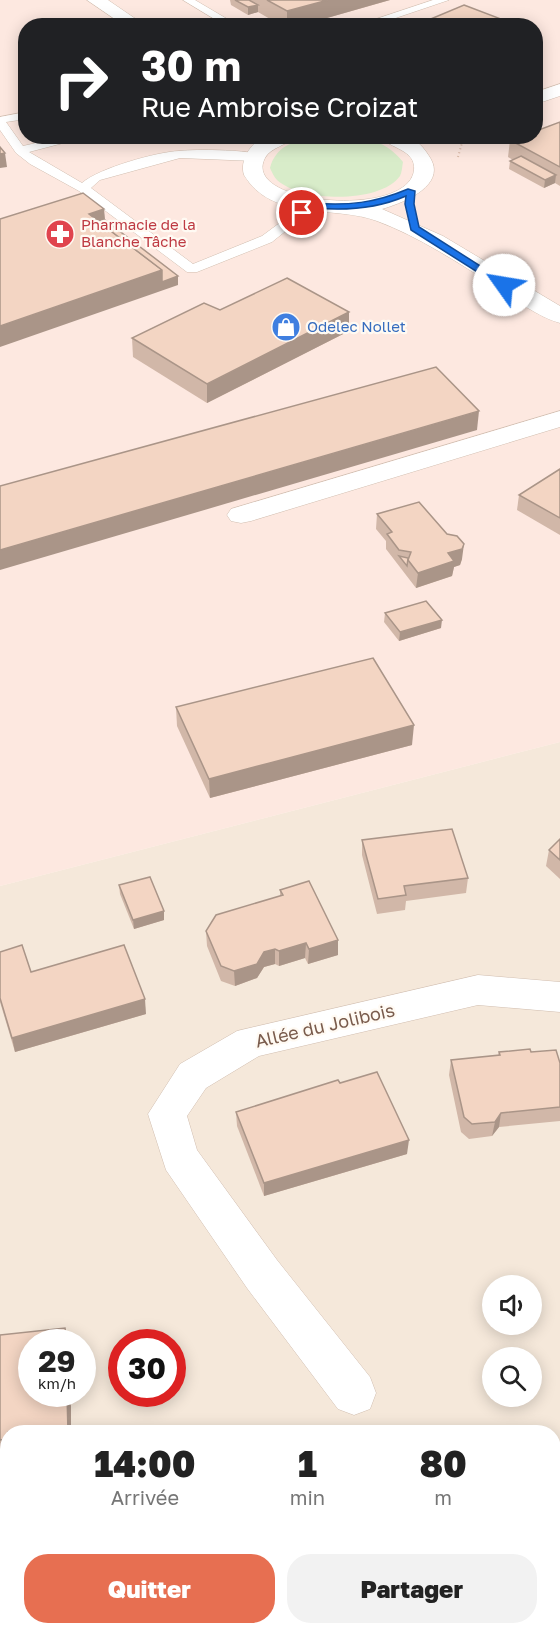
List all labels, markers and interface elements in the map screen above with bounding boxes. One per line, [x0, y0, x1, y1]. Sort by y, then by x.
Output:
text: 30 m [141, 40, 241, 90]
icon: right [42, 42, 120, 120]
text: Rue Ambroise Croizat [141, 91, 418, 123]
pin [276, 187, 327, 238]
icon: arrive [285, 196, 318, 229]
place label: Pharmacie de la Blanche Tâche [81, 215, 196, 250]
pharmacy icon: Pharmacie de la Blanche Tâche [44, 218, 76, 250]
position arrow [472, 253, 536, 317]
shop icon: Odelec Nollet [270, 311, 302, 343]
place label: Odelec Nollet [307, 317, 406, 335]
street label: Allée du Jolibois [253, 998, 397, 1052]
map controls [482, 1275, 542, 1407]
button: sound [482, 1275, 542, 1335]
speed limit sign: 30 [108, 1329, 186, 1407]
text: 29 [38, 1343, 76, 1379]
button: search [482, 1347, 542, 1407]
text: km/h [38, 1374, 76, 1392]
text: 14:00 [94, 1442, 196, 1485]
text: 1 [298, 1442, 317, 1485]
text: 80 [419, 1442, 467, 1485]
text: Arrivée [111, 1485, 179, 1509]
text: min [290, 1485, 325, 1509]
text: m [434, 1485, 452, 1509]
button: Quitter [24, 1554, 275, 1623]
button: Partager [287, 1554, 537, 1623]

